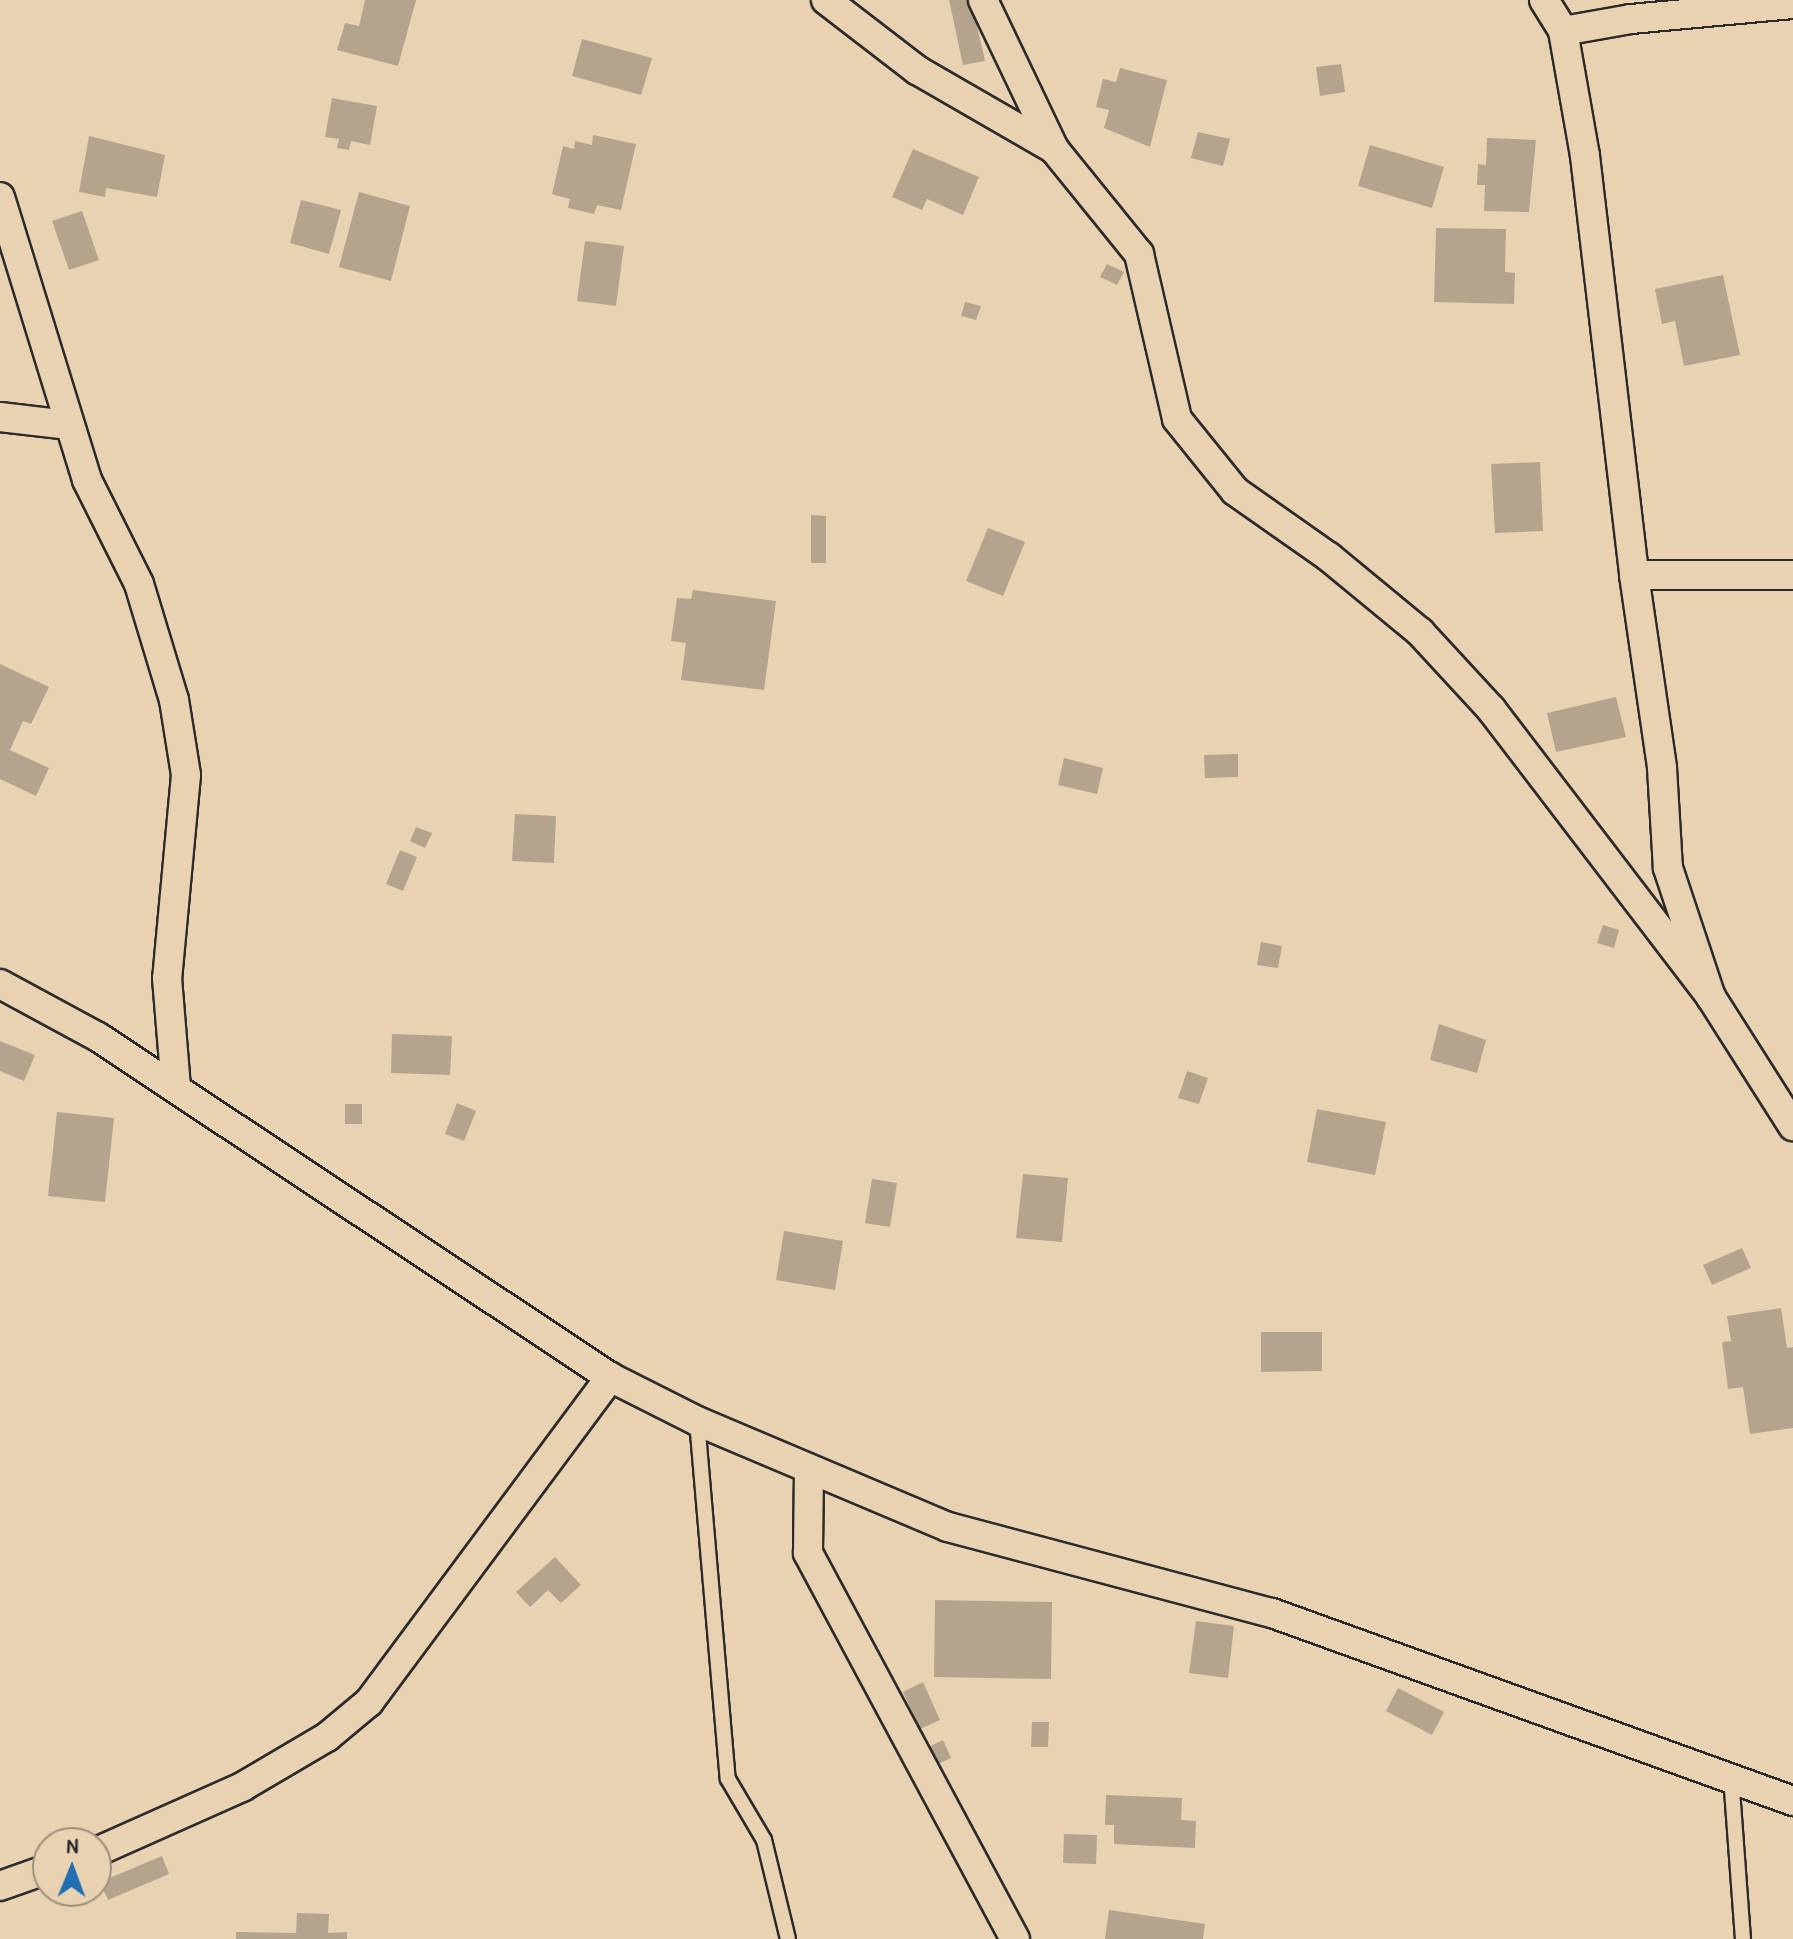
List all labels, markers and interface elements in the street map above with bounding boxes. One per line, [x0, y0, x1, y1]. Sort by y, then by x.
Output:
north arrow [32, 1827, 112, 1907]
text: N [66, 1830, 79, 1860]

